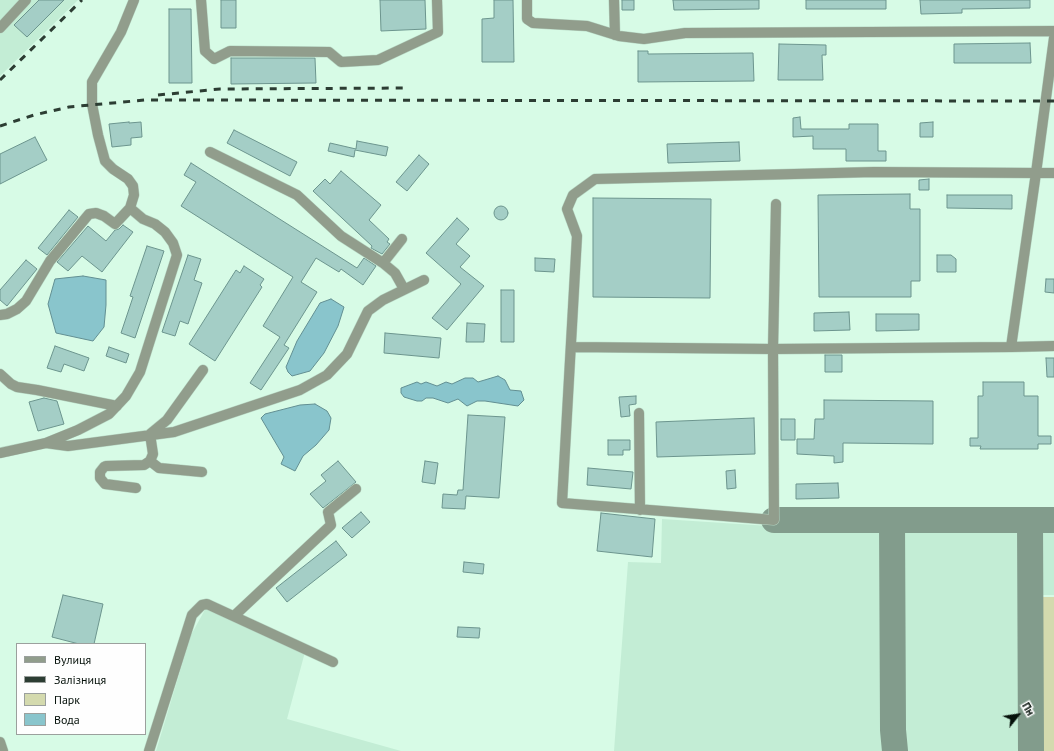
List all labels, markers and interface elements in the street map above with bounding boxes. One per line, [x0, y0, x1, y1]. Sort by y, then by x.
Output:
legend [16, 643, 146, 735]
text: Вулиця [54, 652, 91, 667]
text: Залізниця [54, 672, 106, 687]
text: Парк [54, 692, 80, 707]
north arrow [998, 695, 1038, 735]
text: Пн [1019, 700, 1038, 718]
text: Вода [54, 712, 80, 727]

